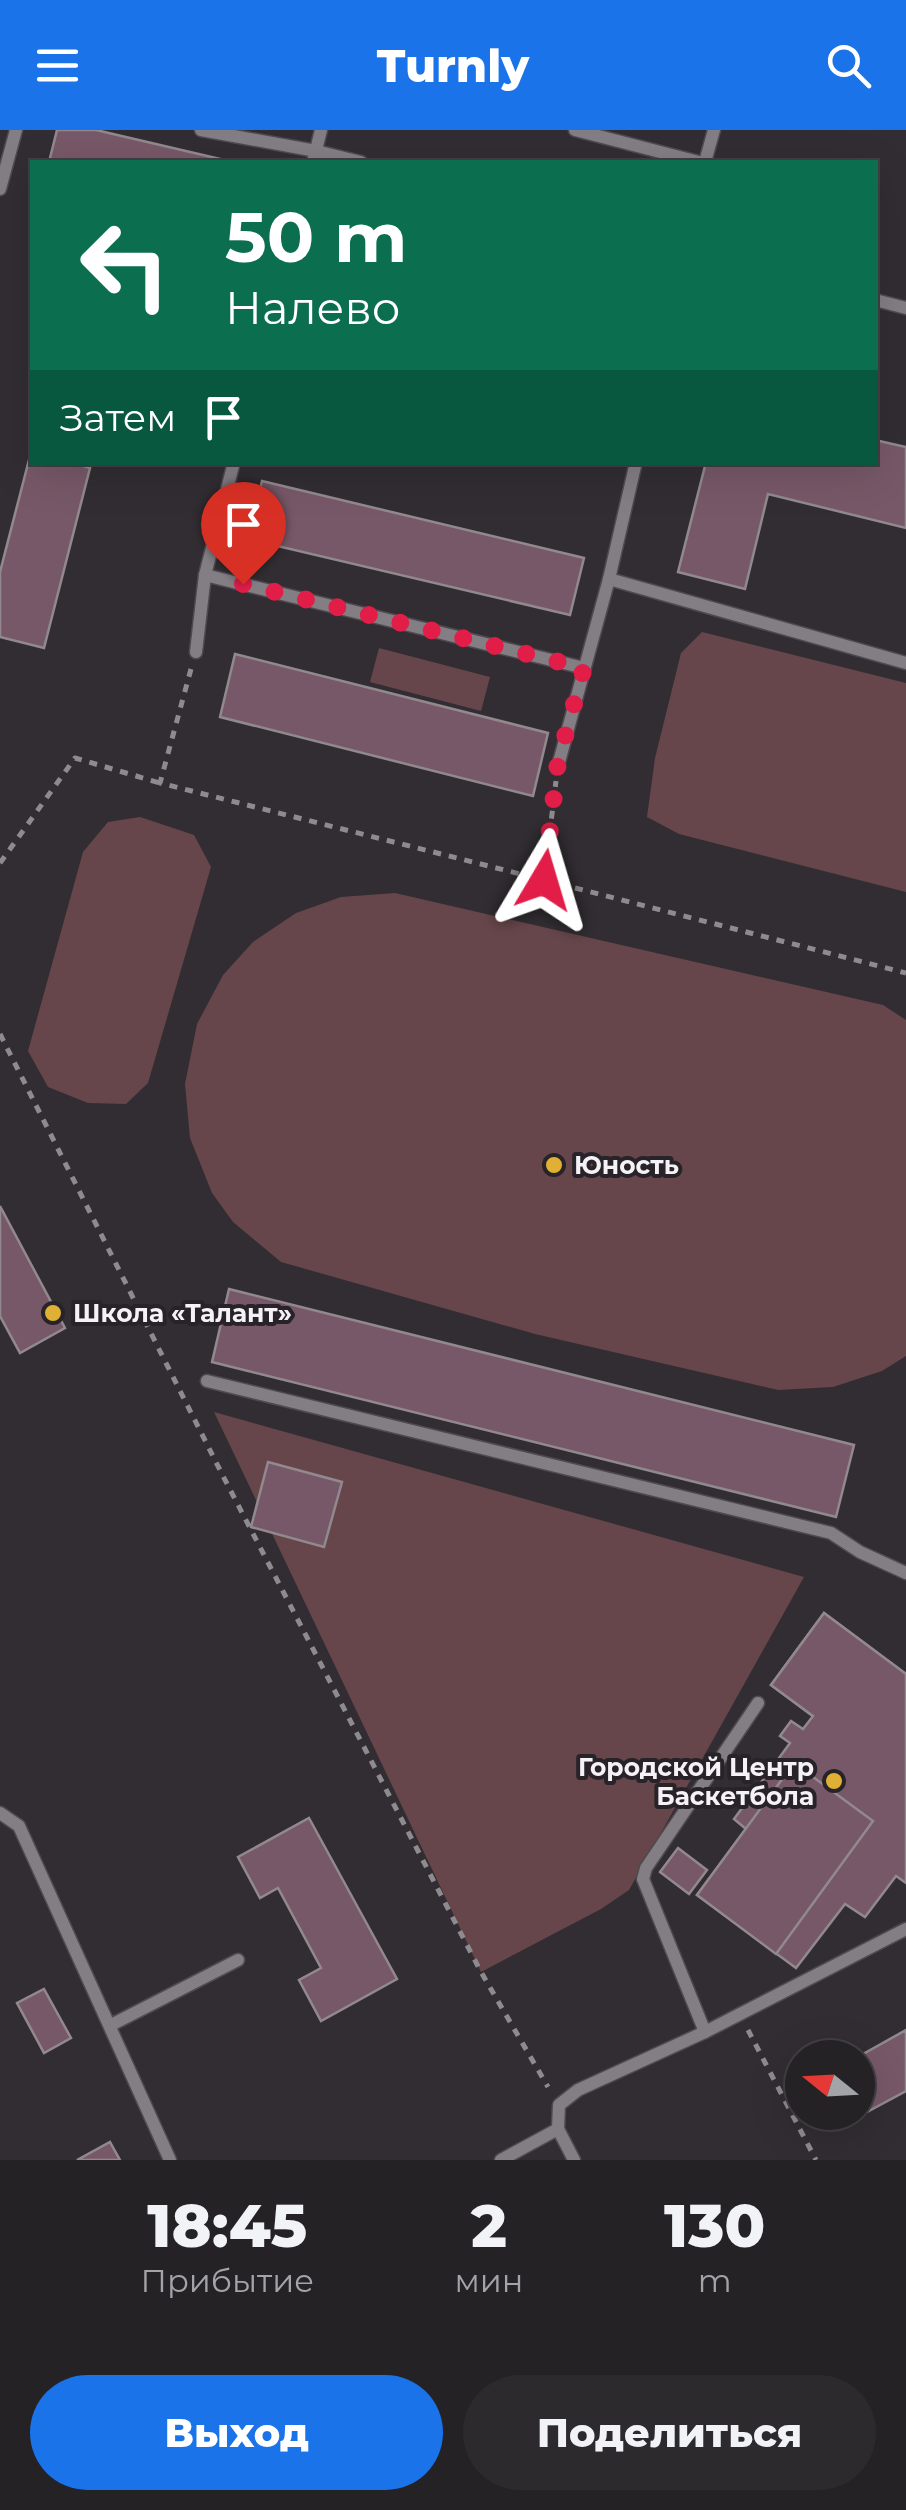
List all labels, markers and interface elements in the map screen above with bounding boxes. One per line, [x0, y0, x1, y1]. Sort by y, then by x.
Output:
icon: menu [30, 38, 85, 93]
text: Turnly [377, 38, 529, 93]
icon: search [821, 38, 876, 93]
text: 50 m [225, 194, 407, 280]
icon: left [60, 200, 190, 330]
text: Налево [225, 280, 400, 335]
icon: arrive [196, 390, 251, 445]
text: Затем [60, 394, 176, 441]
pin [201, 482, 286, 585]
icon: arrive [216, 497, 271, 552]
position arrow [492, 828, 596, 932]
place label: Юность [574, 1150, 679, 1180]
marker: Юность [543, 1154, 565, 1176]
place label: Школа «Талант» [73, 1298, 292, 1328]
marker: Школа «Талант» [42, 1302, 64, 1324]
place label: Городской Центр Баскетбола [578, 1752, 814, 1811]
marker: Городской Центр Баскетбола [823, 1770, 845, 1792]
north arrow [785, 2040, 875, 2130]
map controls [785, 2040, 875, 2130]
text: 18:45 [147, 2189, 307, 2262]
text: 2 [471, 2189, 507, 2262]
text: 130 [664, 2189, 765, 2262]
text: Прибытие [140, 2261, 314, 2300]
text: мин [454, 2261, 523, 2300]
text: m [698, 2261, 732, 2300]
button: Выход [30, 2375, 443, 2490]
button: Поделиться [463, 2375, 876, 2490]

